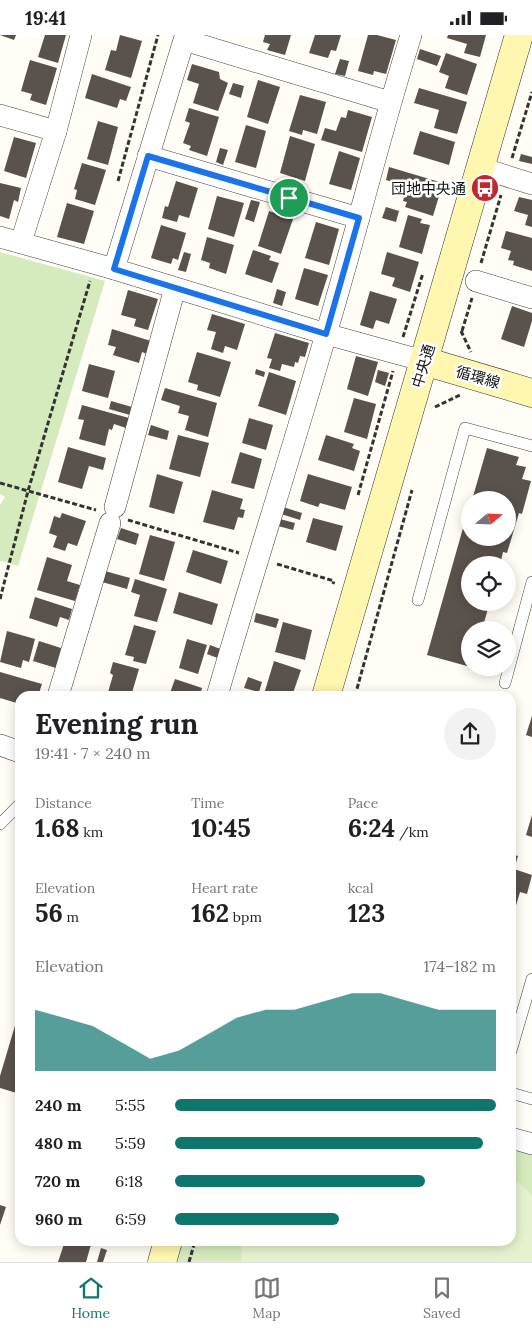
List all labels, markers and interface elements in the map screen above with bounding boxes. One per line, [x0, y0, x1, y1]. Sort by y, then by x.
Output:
text: 19:41 [25, 6, 67, 30]
bus stop icon: 団地中央通 [470, 173, 500, 203]
pin [268, 177, 310, 219]
place label: 団地中央通 [391, 179, 466, 198]
icon: arrive [275, 184, 303, 212]
street label: 中央通 [407, 342, 439, 390]
street label: 循環線 [454, 362, 502, 392]
north arrow [461, 491, 516, 546]
map controls [461, 491, 516, 676]
button: locate [461, 556, 516, 611]
button: layers [461, 621, 516, 676]
text: Evening run [35, 706, 198, 742]
button: share [444, 708, 496, 760]
text: 19:41 · 7 × 240 m [35, 743, 151, 763]
text: Distance [35, 794, 92, 812]
text: Time [191, 794, 224, 812]
text: Pace [348, 794, 378, 812]
text: 1.68 [35, 812, 80, 844]
text: 10:45 [191, 812, 251, 844]
text: 6:24 [348, 812, 395, 844]
text: km [80, 823, 103, 841]
text: /km [395, 823, 429, 841]
text: Elevation [35, 879, 95, 897]
text: Heart rate [191, 879, 258, 897]
text: kcal [348, 879, 374, 897]
text: 56 [35, 897, 63, 929]
text: 162 [191, 897, 229, 929]
text: 123 [348, 897, 385, 929]
text: m [63, 908, 79, 926]
text: bpm [229, 908, 262, 926]
text: Elevation [35, 956, 104, 976]
text: 174–182 m [423, 956, 496, 976]
text: 240 m [35, 1095, 81, 1115]
text: 5:55 [115, 1095, 145, 1115]
text: 480 m [35, 1133, 82, 1153]
text: 5:59 [115, 1133, 146, 1153]
text: 720 m [35, 1171, 80, 1191]
text: 6:18 [115, 1171, 143, 1191]
text: 960 m [35, 1209, 83, 1229]
text: 6:59 [115, 1209, 146, 1229]
tab: Home [71, 1274, 110, 1322]
tab: Map [252, 1274, 281, 1322]
tab: Saved [423, 1274, 461, 1322]

